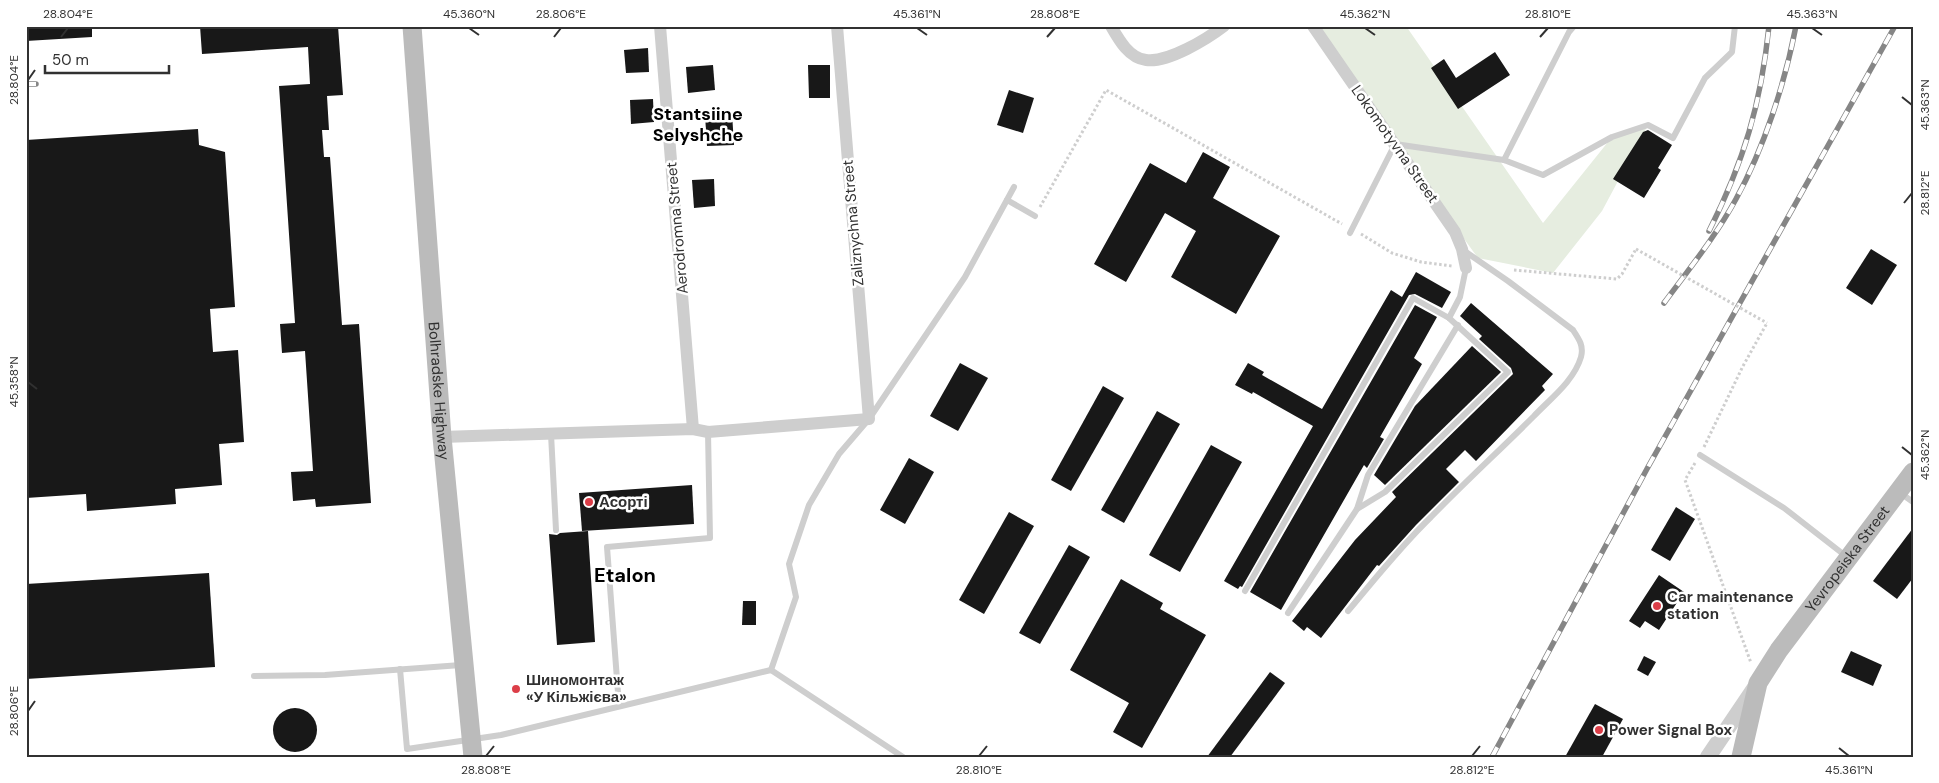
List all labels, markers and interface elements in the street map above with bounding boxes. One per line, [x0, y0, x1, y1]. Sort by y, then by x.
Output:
text: 28.804°E [43, 6, 93, 22]
text: 45.360°N [443, 6, 495, 22]
text: 28.806°E [536, 6, 586, 22]
text: 45.361°N [893, 6, 941, 22]
text: 28.808°E [1030, 6, 1080, 22]
text: 45.362°N [1340, 6, 1390, 22]
text: 28.810°E [1525, 6, 1571, 22]
text: 45.363°N [1786, 6, 1838, 22]
scale bar [45, 42, 169, 74]
text: 50 m [52, 50, 89, 70]
text: 28.804°E [6, 55, 22, 105]
text: 45.363°N [1917, 79, 1933, 131]
street label: Lokomotyvna Street [1347, 81, 1443, 207]
district label: Stantsiine Selyshche [653, 102, 743, 147]
street label: Zaliznychna Street [838, 159, 868, 287]
street label: Aerodromna Street [661, 161, 693, 295]
text: 28.812°E [1917, 170, 1933, 216]
street label: Bolhradske Highway [424, 321, 454, 462]
text: 45.358°N [6, 356, 22, 408]
text: 45.362°N [1917, 430, 1933, 480]
place label: Асорті [599, 492, 648, 512]
marker: Асорті [583, 496, 595, 508]
street label: Yevropeiska Street [1801, 501, 1894, 617]
district label: Etalon [594, 562, 656, 588]
place label: Car maintenance station [1667, 587, 1794, 624]
marker: Car maintenance station [1651, 600, 1663, 612]
place label: Шиномонтаж «У Кільжієва» [526, 670, 627, 707]
marker: Шиномонтаж «У Кільжієва» [510, 683, 522, 695]
text: 28.806°E [6, 686, 22, 736]
place label: Power Signal Box [1609, 720, 1732, 740]
marker: Power Signal Box [1593, 724, 1605, 736]
text: 28.808°E [461, 762, 511, 778]
text: 28.810°E [956, 762, 1002, 778]
text: 28.812°E [1450, 762, 1495, 778]
text: 45.361°N [1825, 762, 1873, 778]

